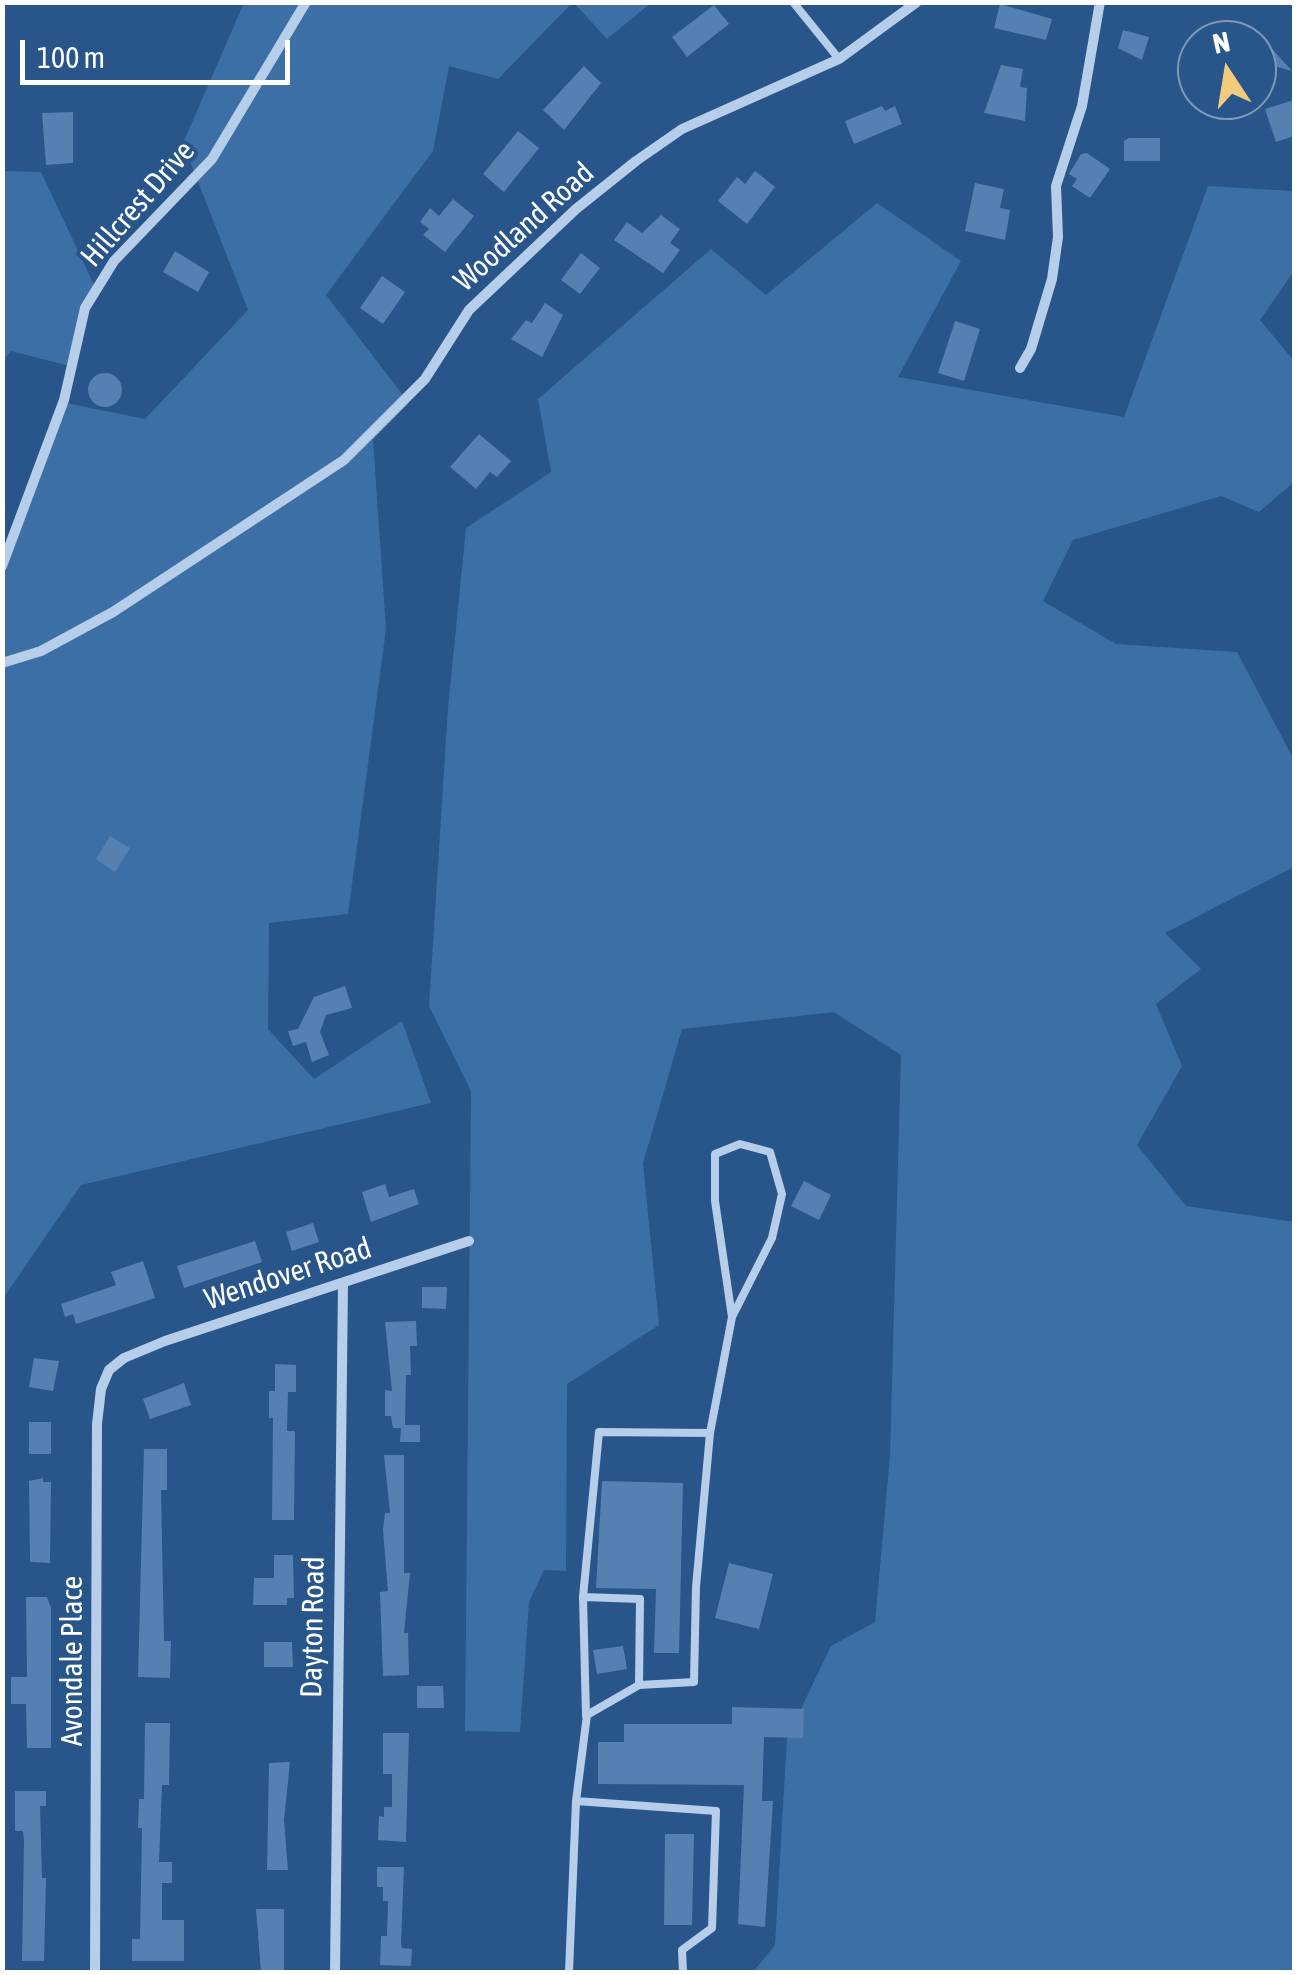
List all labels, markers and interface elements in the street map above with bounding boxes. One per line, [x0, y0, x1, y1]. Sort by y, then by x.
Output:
scale bar [25, 20, 295, 82]
north arrow [1177, 20, 1277, 120]
text: N [1210, 25, 1233, 60]
text: 100 m [37, 40, 105, 74]
street label: Hillcrest Drive [74, 134, 202, 274]
street label: Woodland Road [447, 155, 601, 299]
street label: Wendover Road [200, 1230, 376, 1318]
street label: Dayton Road [294, 1556, 332, 1698]
street label: Avondale Place [55, 1576, 91, 1746]

